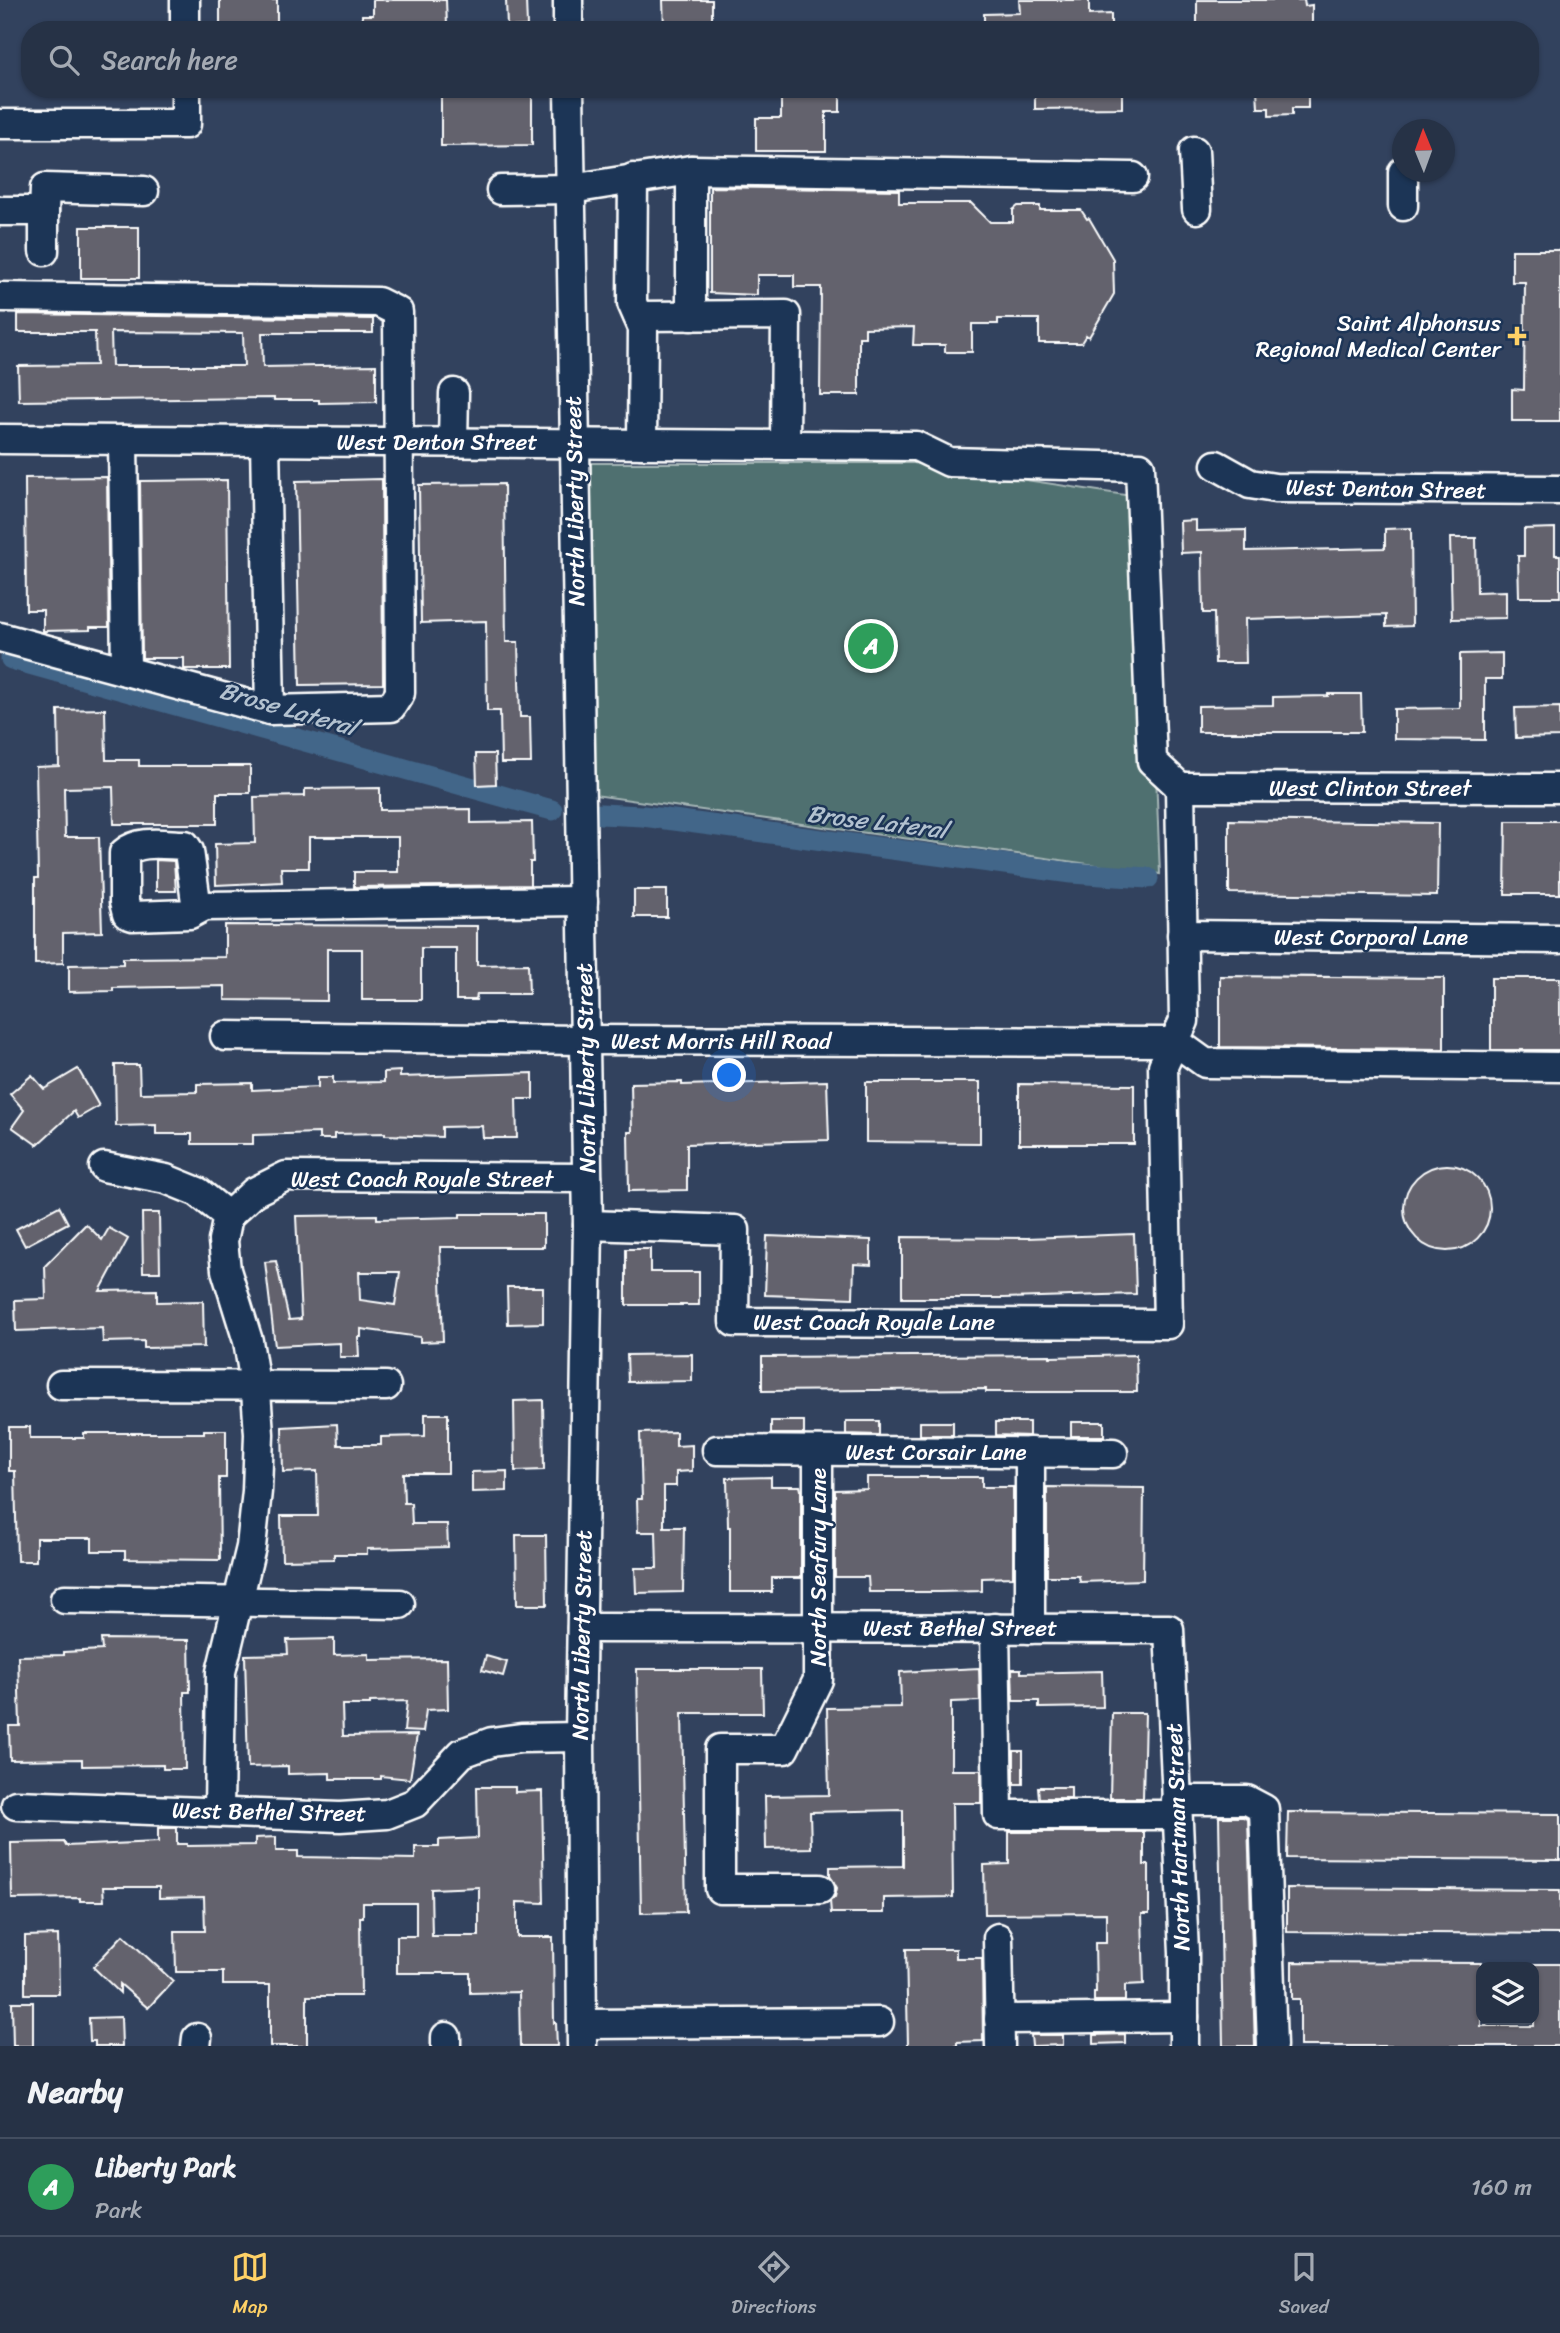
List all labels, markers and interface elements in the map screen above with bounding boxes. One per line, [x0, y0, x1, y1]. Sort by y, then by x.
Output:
search box [21, 21, 1539, 98]
text: Search here [101, 37, 238, 83]
icon: search [45, 41, 83, 79]
north arrow [1392, 119, 1455, 182]
place label: Saint Alphonsus Regional Medical Center [1256, 303, 1503, 370]
marker: Saint Alphonsus Regional Medical Center [1507, 326, 1527, 346]
street label: North Liberty Street [553, 396, 597, 606]
street label: West Denton Street [337, 422, 537, 463]
street label: West Denton Street [1285, 467, 1487, 511]
pin: A [848, 620, 894, 672]
water label: Brose Lateral [215, 669, 366, 750]
street label: West Clinton Street [1269, 768, 1473, 809]
water label: Brose Lateral [805, 793, 954, 852]
street label: West Corporal Lane [1274, 917, 1468, 958]
street label: North Liberty Street [564, 963, 608, 1173]
street label: West Morris Hill Road [611, 1021, 833, 1062]
your location [712, 1058, 746, 1092]
street label: West Coach Royale Street [291, 1159, 555, 1200]
street label: West Coach Royale Lane [753, 1302, 995, 1343]
street label: West Corsair Lane [845, 1432, 1027, 1473]
street label: North Seafury Lane [798, 1468, 839, 1666]
street label: North Liberty Street [560, 1530, 604, 1740]
street label: West Bethel Street [863, 1608, 1057, 1649]
street label: North Hartman Street [1154, 1723, 1202, 1951]
street label: West Bethel Street [171, 1790, 367, 1834]
map controls [1476, 1962, 1539, 2025]
button: layers [1476, 1962, 1539, 2025]
text: Nearby [28, 2065, 123, 2119]
text: Liberty Park [95, 2144, 237, 2190]
text: A [43, 2167, 59, 2208]
text: 160 m [1471, 2167, 1532, 2208]
text: Park [95, 2190, 142, 2231]
tab: Map [231, 2248, 269, 2323]
tab: Directions [731, 2248, 817, 2323]
tab: Saved [1279, 2248, 1329, 2323]

